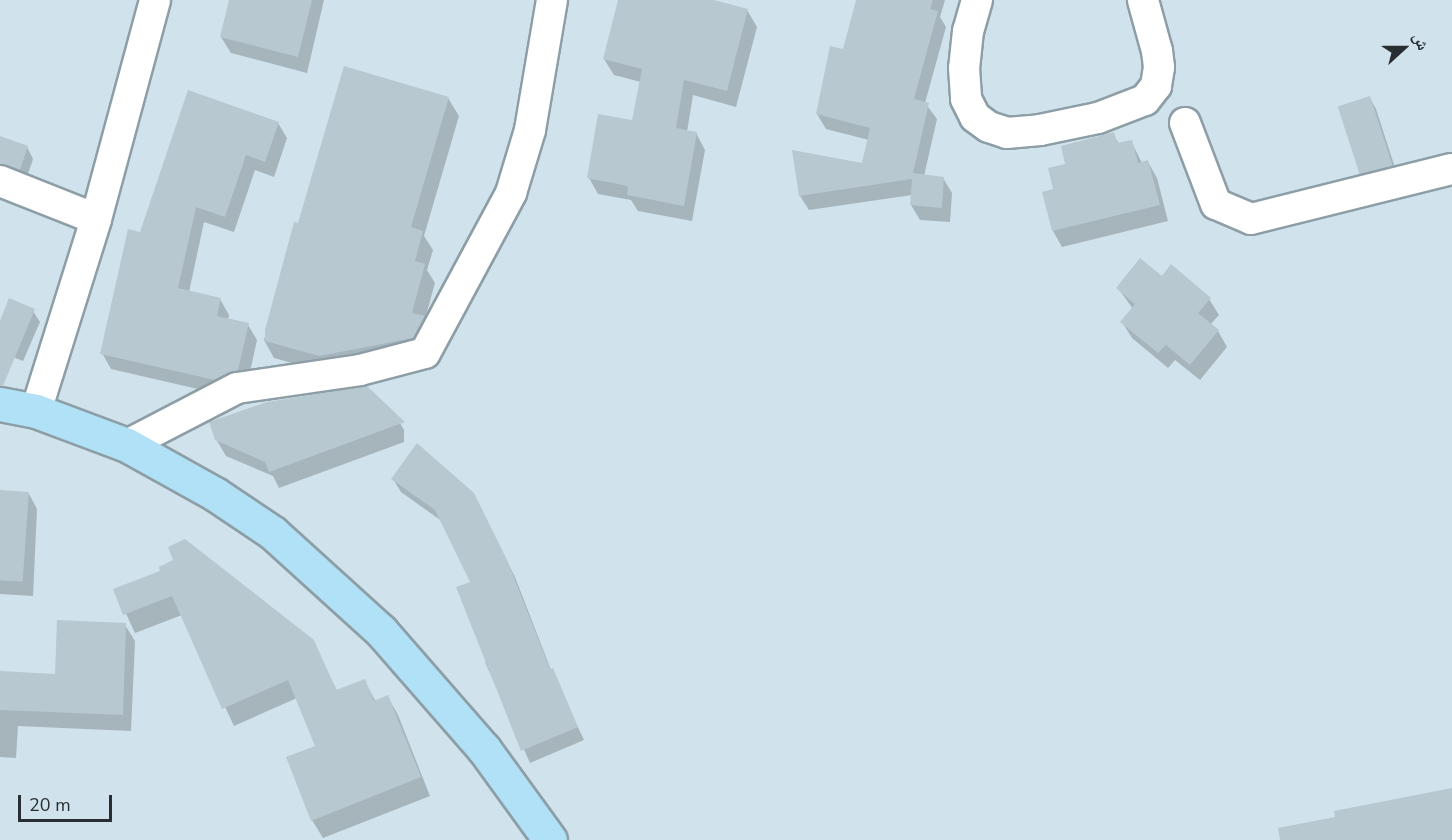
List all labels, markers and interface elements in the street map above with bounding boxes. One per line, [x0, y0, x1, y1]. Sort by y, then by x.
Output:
north arrow [1374, 18, 1434, 78]
text: ش [1407, 30, 1434, 53]
scale bar [21, 783, 116, 821]
text: 20 m [29, 793, 71, 817]

